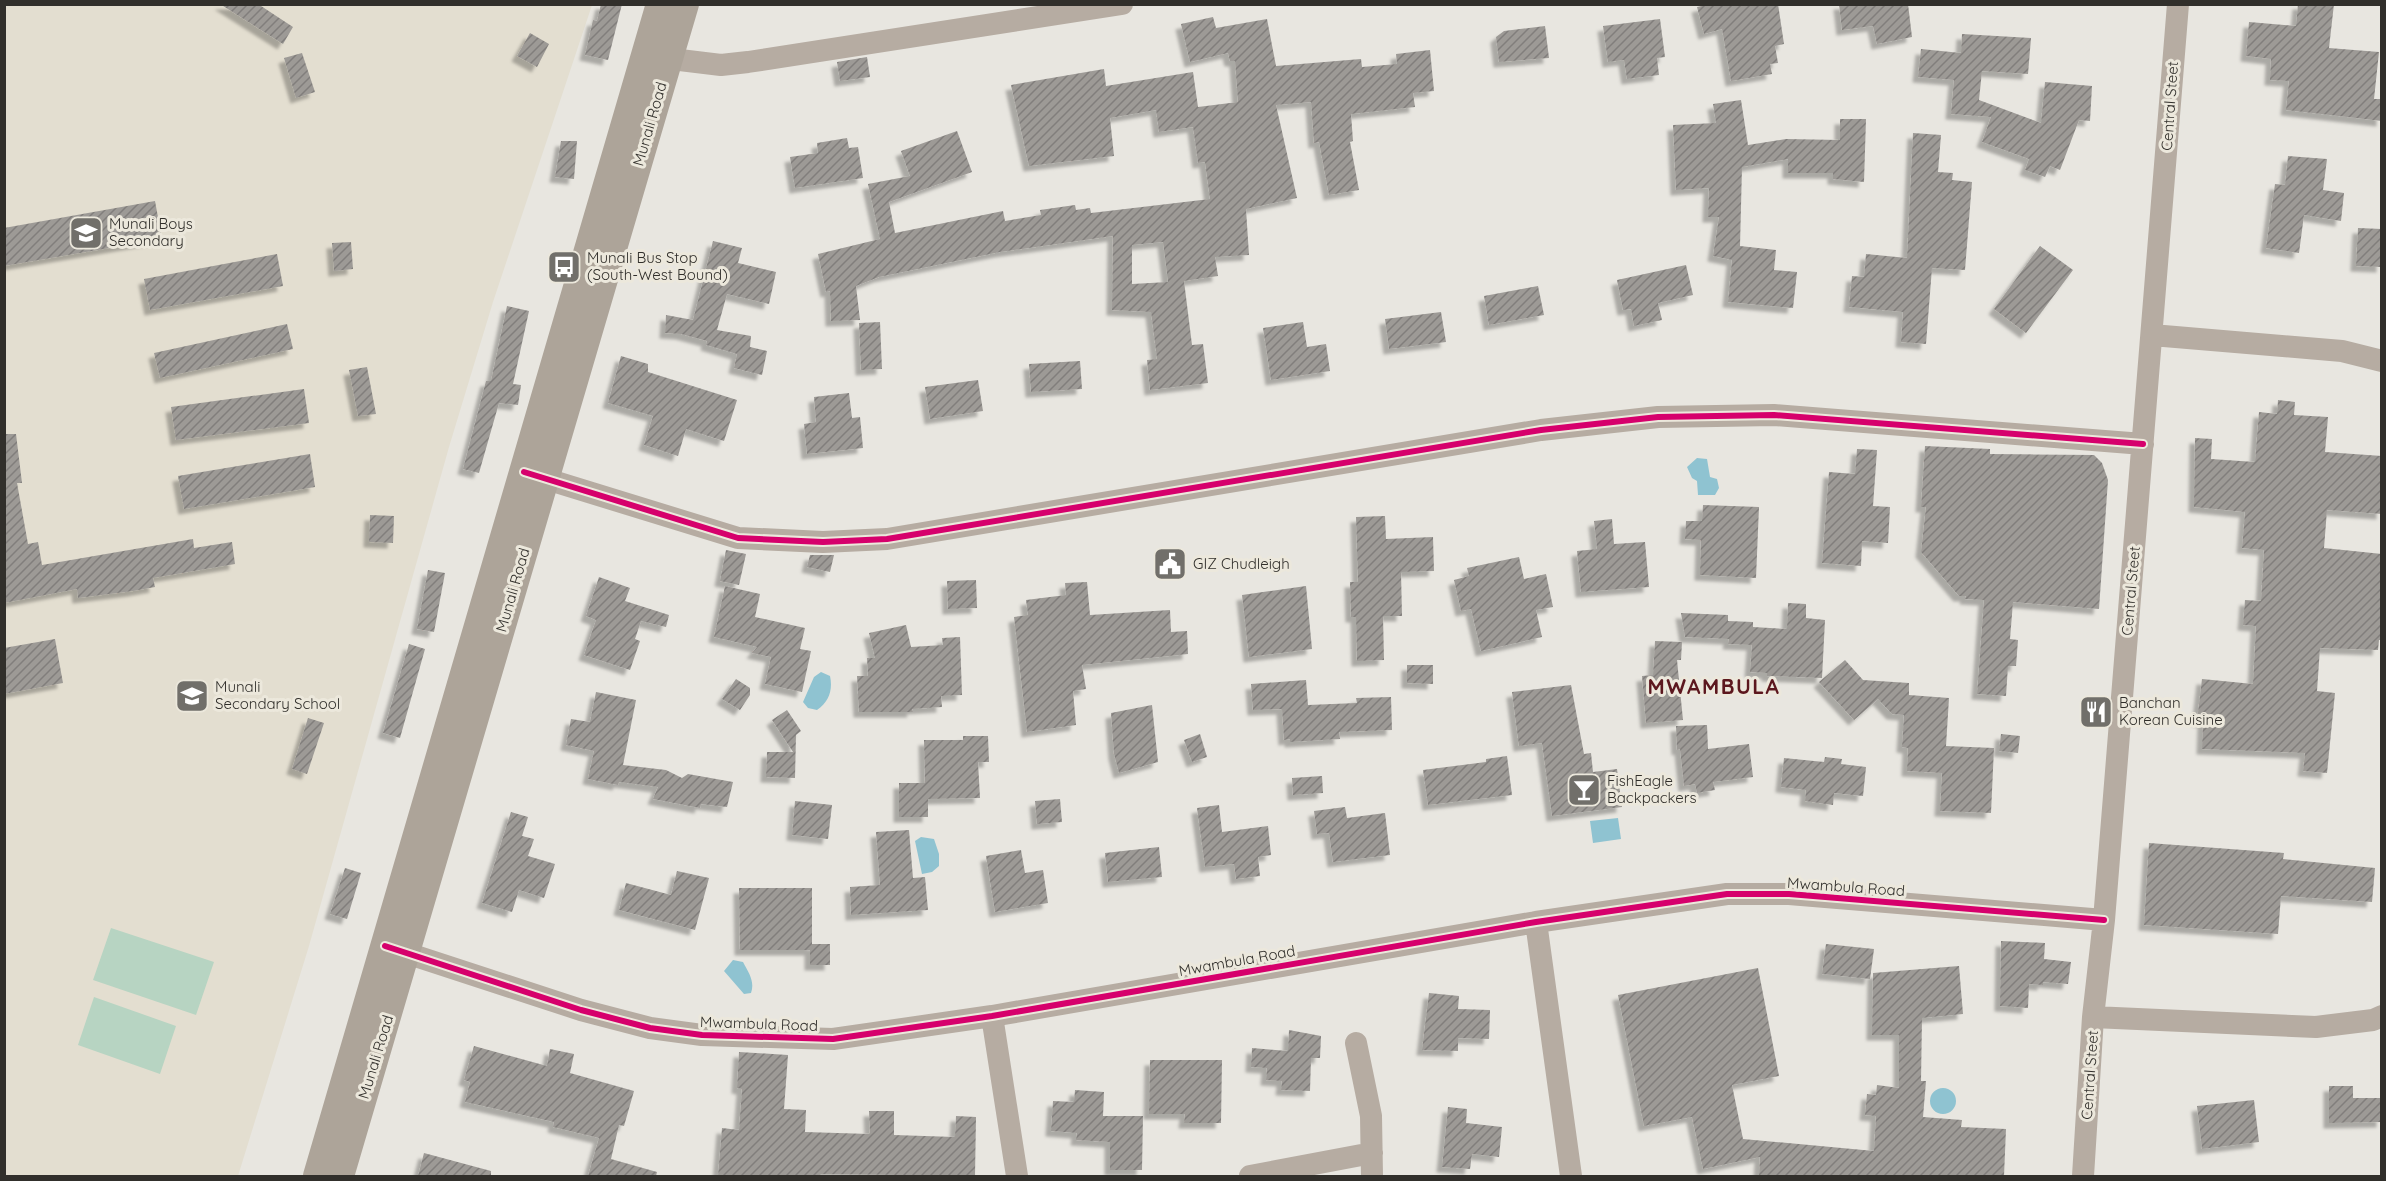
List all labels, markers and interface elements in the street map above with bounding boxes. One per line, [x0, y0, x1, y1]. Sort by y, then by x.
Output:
street label: Central Steet [2157, 61, 2182, 151]
street label: Munali Road [628, 80, 671, 168]
place label: Munali Boys Secondary [109, 214, 193, 250]
school or university icon: Munali Boys Secondary [68, 215, 104, 251]
place label: Munali Bus Stop (South-West Bound) [587, 248, 728, 284]
bus stop icon: Munali Bus Stop (South-West Bound) [546, 249, 582, 285]
street label: Central Steet [2117, 545, 2144, 636]
street label: Munali Road [491, 546, 534, 634]
public building icon: GIZ Chudleigh [1152, 546, 1188, 582]
place label: GIZ Chudleigh [1193, 554, 1290, 573]
district label: MWAMBULA [1648, 673, 1780, 699]
place label: Munali Secondary School [215, 677, 340, 713]
school or university icon: Munali Secondary School [174, 678, 210, 714]
place label: Banchan Korean Cuisine [2119, 693, 2223, 729]
restaurant icon: Banchan Korean Cuisine [2078, 694, 2114, 730]
place label: FishEagle Backpackers [1607, 771, 1697, 807]
bar icon: FishEagle Backpackers [1566, 772, 1602, 808]
street label: Mwambula Road [1787, 873, 1906, 900]
street label: Mwambula Road [1177, 941, 1297, 980]
street label: Mwambula Road [700, 1012, 818, 1035]
street label: Munali Road [354, 1013, 397, 1101]
street label: Central Steet [2077, 1030, 2102, 1120]

